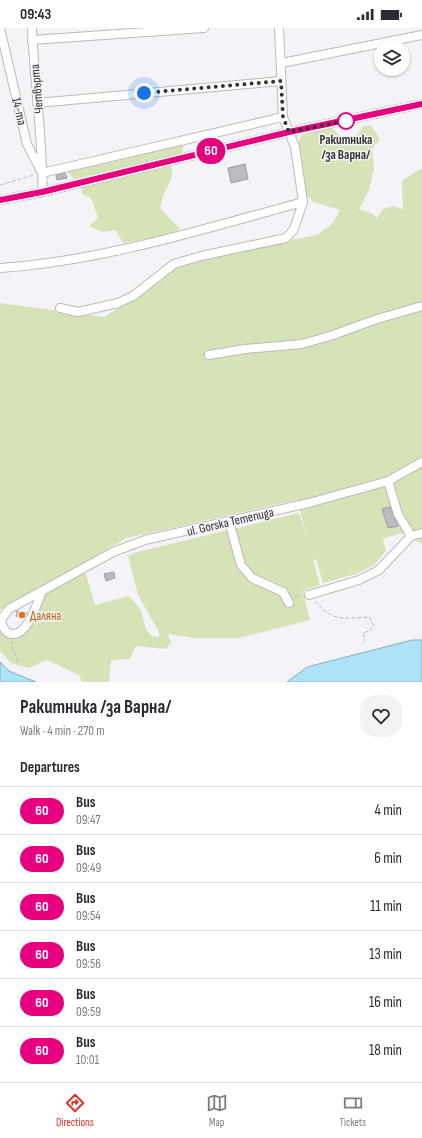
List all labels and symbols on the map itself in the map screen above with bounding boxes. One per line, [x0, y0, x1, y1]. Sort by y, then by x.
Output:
street label: Четвърта [27, 64, 47, 114]
your location [134, 83, 154, 103]
street label: 14-та [8, 96, 30, 127]
marker: Ракитника /за Варна/ [337, 112, 355, 130]
place label: Ракитника /за Варна/ [320, 132, 372, 163]
line badge: 60 [193, 138, 229, 164]
street label: ul. Gorska Temenuga [185, 504, 275, 540]
place label: Даляна [30, 608, 61, 624]
marker: Даляна [17, 610, 27, 620]

